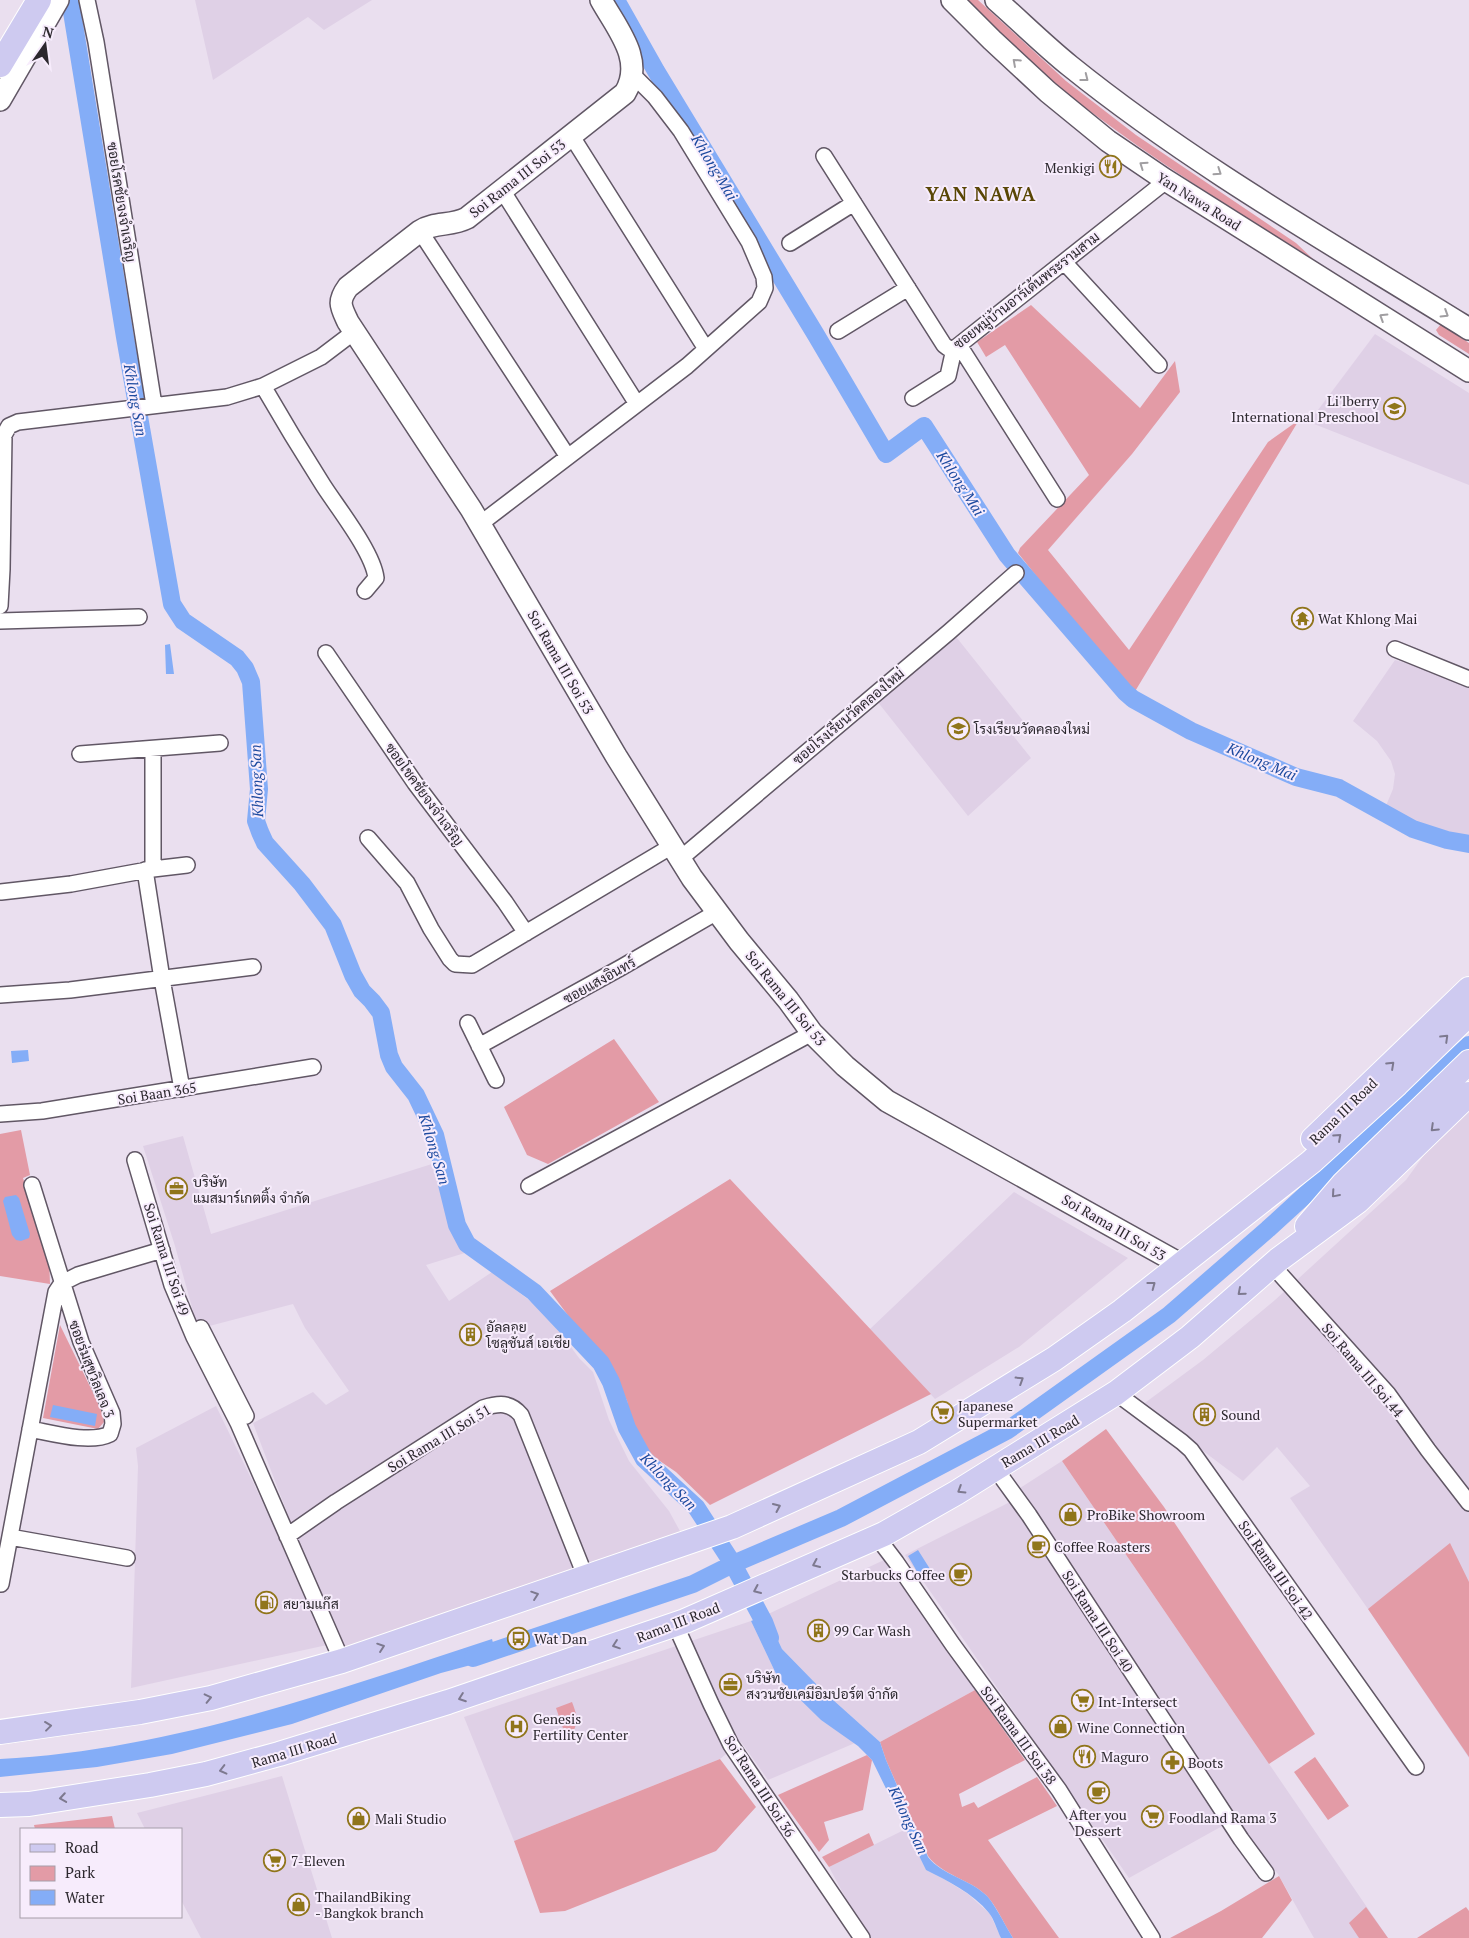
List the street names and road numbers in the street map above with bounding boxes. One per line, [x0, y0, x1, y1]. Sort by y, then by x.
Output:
street label: Soi Rama III Soi 53 [465, 134, 569, 222]
street label: ซอยโรคชัยจงจำเจริญ [103, 141, 141, 263]
street label: Yan Nawa Road [1153, 168, 1245, 235]
street label: ซอยหมู่บ้านอาร์เด้นพระรามสาม [949, 227, 1104, 354]
street label: Soi Rama III Soi 53 [523, 606, 599, 718]
street label: ซอยโรงเรียนวัดคลองใหม่ [788, 663, 908, 769]
street label: ซอยโชคชัยจงจำเจริญ [381, 739, 469, 849]
street label: Soi Rama III Soi 53 [742, 946, 830, 1050]
street label: ซอยแสงอินทร์ [559, 952, 639, 1008]
street label: Rama III Road [1305, 1073, 1381, 1148]
street label: Soi Baan 365 [116, 1077, 198, 1109]
street label: Soi Rama III Soi 53 [1058, 1189, 1170, 1265]
street label: Soi Rama III Soi 49 [140, 1200, 194, 1318]
street label: ซอยร่มสุขวิลเลจ 3 [64, 1317, 119, 1421]
street label: Soi Rama III Soi 44 [1318, 1319, 1408, 1421]
street label: Soi Rama III Soi 51 [384, 1400, 494, 1476]
street label: Rama III Road [997, 1410, 1083, 1472]
street label: Soi Rama III Soi 42 [1235, 1516, 1317, 1624]
street label: Soi Rama III Soi 40 [1058, 1567, 1138, 1675]
street label: Rama III Road [634, 1597, 723, 1647]
street label: Soi Rama III Soi 38 [977, 1682, 1061, 1788]
street label: Rama III Road [249, 1728, 339, 1772]
street label: Soi Rama III Soi 36 [720, 1732, 800, 1841]

